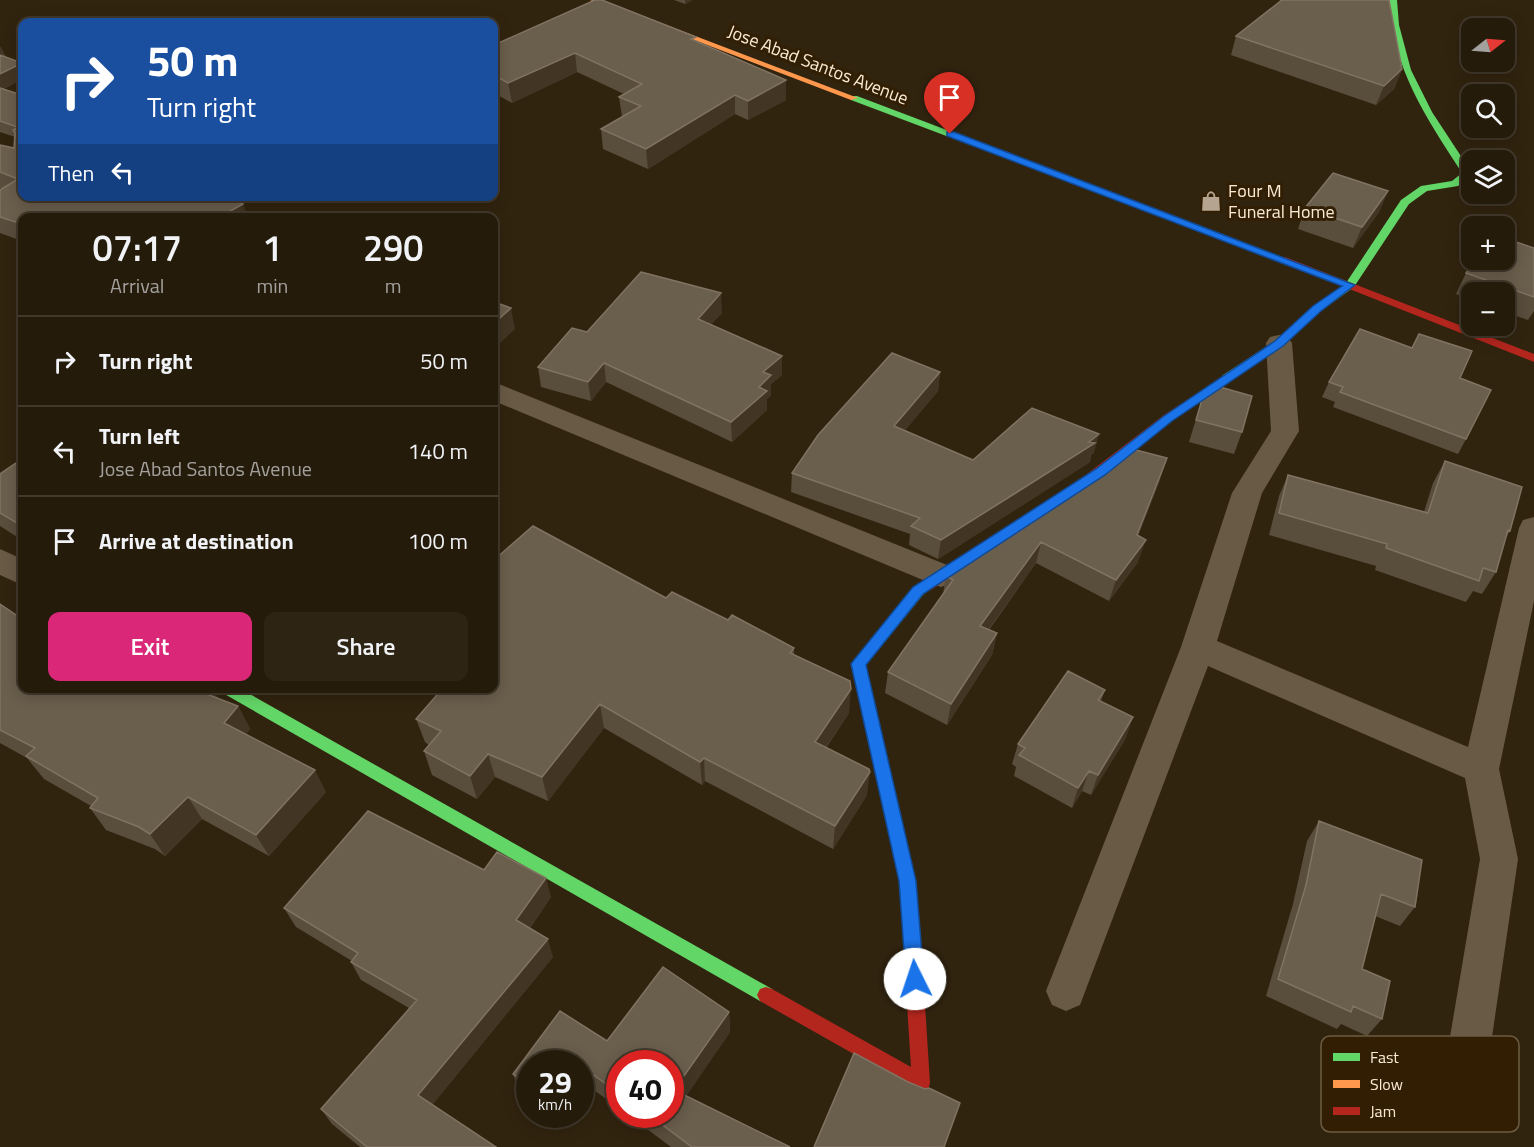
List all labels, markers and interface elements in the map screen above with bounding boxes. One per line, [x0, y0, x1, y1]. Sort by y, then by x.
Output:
street label: Jose Abad Santos Avenue [724, 18, 912, 111]
north arrow [1461, 18, 1515, 72]
map controls [1461, 18, 1515, 336]
text: 50 m [147, 28, 239, 92]
icon: right [48, 42, 126, 120]
pin [924, 72, 975, 134]
icon: arrive [933, 81, 966, 114]
button: search [1461, 84, 1515, 138]
text: Turn right [147, 86, 256, 127]
button: layers [1461, 150, 1515, 204]
text: Then [48, 156, 94, 190]
icon: left [106, 156, 139, 189]
place label: Four M Funeral Home [1228, 177, 1335, 225]
shop icon: Four M Funeral Home [1199, 189, 1223, 213]
button: + [1461, 216, 1515, 270]
text: 07:17 [93, 220, 182, 275]
text: 1 [262, 220, 282, 275]
text: 290 [363, 220, 423, 275]
text: Arrival [110, 270, 164, 301]
text: min [256, 270, 288, 301]
text: m [385, 270, 401, 301]
button: − [1461, 282, 1515, 336]
text: Turn right [99, 344, 193, 378]
text: 50 m [420, 344, 468, 378]
icon: right [48, 345, 81, 378]
text: Turn left [99, 419, 180, 453]
text: 140 m [408, 434, 468, 468]
icon: left [48, 435, 81, 468]
text: Jose Abad Santos Avenue [99, 453, 312, 484]
text: Arrive at destination [99, 524, 294, 558]
text: 100 m [408, 524, 468, 558]
icon: arrive [48, 525, 81, 558]
button: Exit [48, 612, 252, 681]
button: Share [264, 612, 468, 681]
position arrow [883, 947, 947, 1011]
legend [1321, 1036, 1519, 1132]
text: Fast [1370, 1045, 1399, 1069]
speed limit sign: 40 [606, 1050, 684, 1128]
text: 29 [538, 1059, 572, 1105]
text: Slow [1370, 1072, 1403, 1096]
text: km/h [538, 1093, 572, 1116]
text: Jam [1370, 1099, 1396, 1123]

